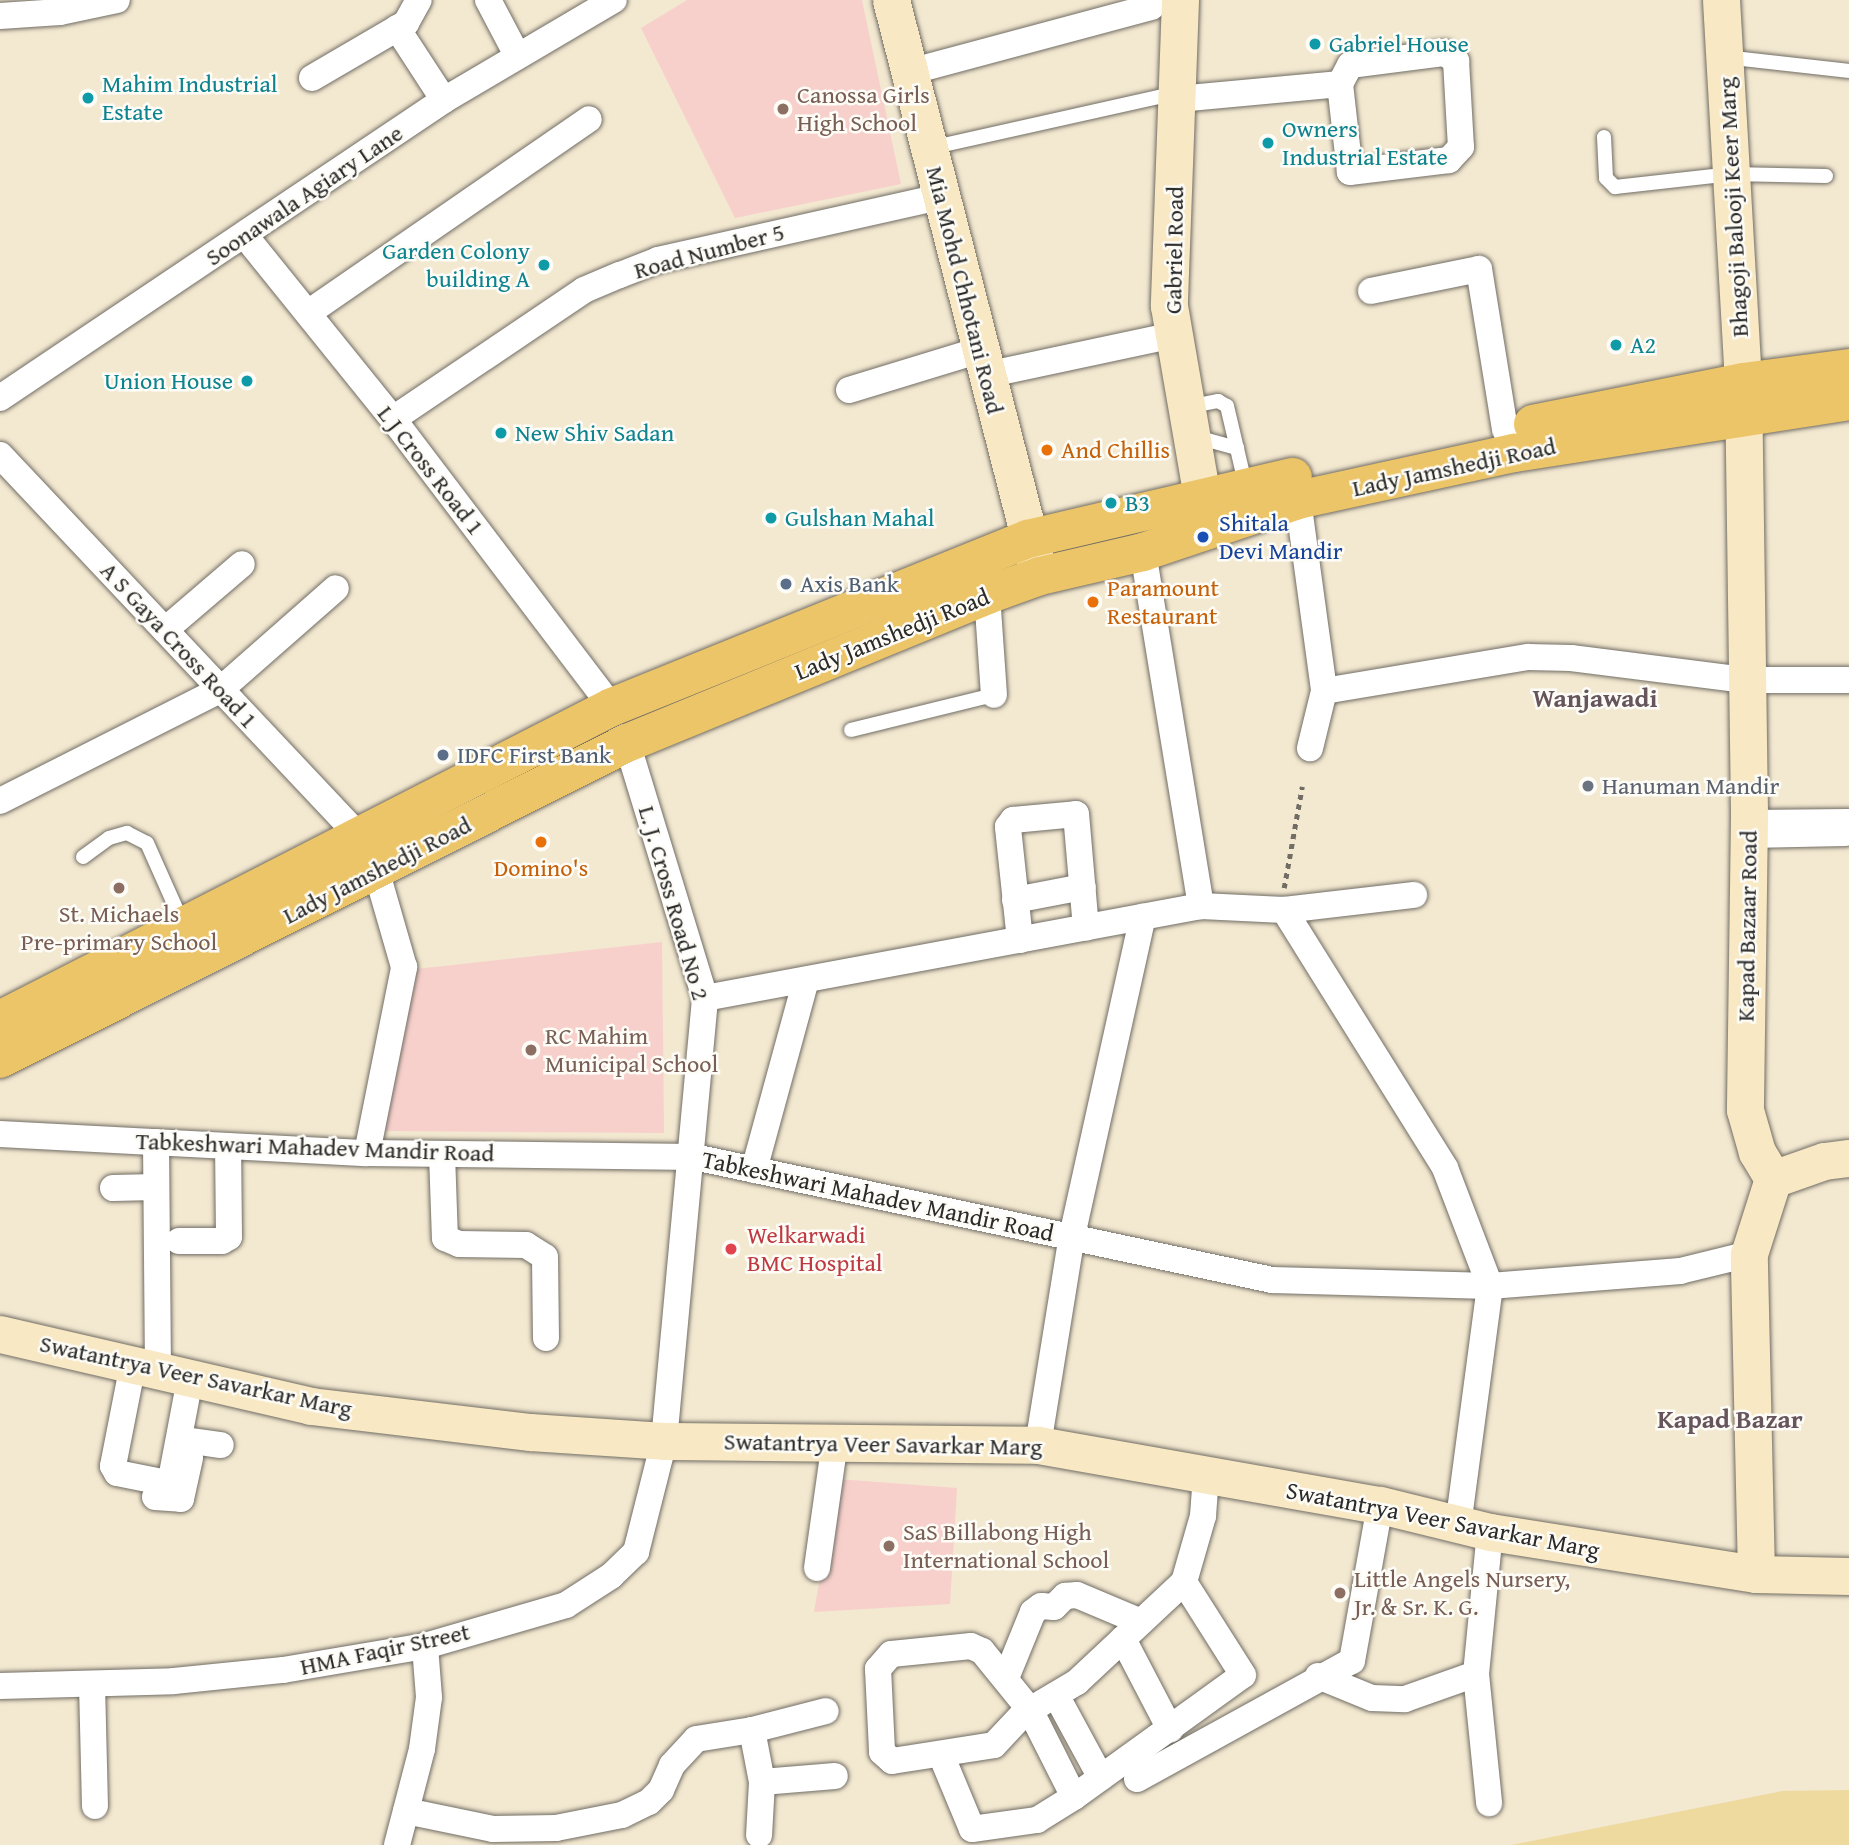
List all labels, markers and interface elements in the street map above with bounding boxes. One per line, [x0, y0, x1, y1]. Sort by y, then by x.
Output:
place label: Gabriel House [1329, 30, 1469, 58]
marker: Gabriel House [1307, 36, 1323, 52]
place label: Mahim Industrial Estate [102, 70, 277, 126]
street label: Bhagoji Balooji Keer Marg [1712, 76, 1754, 338]
place label: Canossa Girls High School [797, 81, 930, 137]
marker: Mahim Industrial Estate [80, 90, 96, 106]
marker: Canossa Girls High School [775, 101, 791, 117]
place label: Owners Industrial Estate [1282, 115, 1448, 171]
street label: Soonawala Agiary Lane [200, 118, 408, 272]
marker: Owners Industrial Estate [1260, 135, 1276, 151]
street label: Mia Mohd Chhotani Road [920, 163, 1010, 417]
street label: Gabriel Road [1158, 186, 1190, 314]
street label: Road Number 5 [631, 217, 787, 285]
place label: Garden Colony building A [382, 237, 530, 293]
marker: Garden Colony building A [536, 257, 552, 273]
place label: A2 [1630, 331, 1656, 359]
marker: A2 [1608, 337, 1624, 353]
place label: Union House [104, 367, 233, 395]
marker: Union House [239, 373, 255, 389]
street label: L J Cross Road 1 [372, 400, 490, 540]
place label: New Shiv Sadan [515, 419, 674, 447]
marker: New Shiv Sadan [493, 425, 509, 441]
street label: Lady Jamshedji Road [1350, 431, 1558, 503]
place label: And Chillis [1061, 436, 1170, 464]
marker: And Chillis [1039, 442, 1055, 458]
place label: B3 [1125, 489, 1150, 517]
marker: B3 [1103, 495, 1119, 511]
place label: Gulshan Mahal [785, 504, 935, 532]
place label: Shitala Devi Mandir [1219, 509, 1343, 565]
marker: Gulshan Mahal [763, 510, 779, 526]
marker: Shitala Devi Mandir [1193, 527, 1213, 547]
street label: A S Gaya Cross Road 1 [95, 556, 263, 734]
place label: Axis Bank [800, 570, 899, 598]
place label: Paramount Restaurant [1107, 574, 1219, 630]
marker: Axis Bank [778, 576, 794, 592]
street label: Lady Jamshedji Road [790, 582, 994, 686]
marker: Paramount Restaurant [1085, 594, 1101, 610]
district label: Wanjawadi [1532, 682, 1658, 714]
place label: IDFC First Bank [457, 741, 611, 769]
marker: IDFC First Bank [435, 747, 451, 763]
place label: Hanuman Mandir [1602, 772, 1779, 800]
marker: Hanuman Mandir [1580, 778, 1596, 794]
street label: L. J. Cross Road No 2 [632, 802, 716, 1004]
street label: Lady Jamshedji Road [278, 810, 476, 930]
street label: Kapad Bazaar Road [1731, 830, 1763, 1022]
marker: Domino's [533, 834, 549, 850]
place label: Domino's [494, 854, 588, 882]
marker: St. Michaels Pre-primary School [111, 880, 127, 896]
place label: St. Michaels Pre-primary School [21, 900, 217, 956]
place label: RC Mahim Municipal School [545, 1022, 718, 1078]
marker: RC Mahim Municipal School [523, 1042, 539, 1058]
street label: Tabkeshwari Mahadev Mandir Road [135, 1126, 495, 1168]
street label: Tabkeshwari Mahadev Mandir Road [700, 1145, 1056, 1247]
place label: Welkarwadi BMC Hospital [747, 1221, 883, 1277]
marker: Welkarwadi BMC Hospital [721, 1239, 741, 1259]
street label: Swatantrya Veer Savarkar Marg [37, 1329, 355, 1423]
district label: Kapad Bazar [1657, 1403, 1803, 1435]
street label: Swatantrya Veer Savarkar Marg [723, 1427, 1043, 1461]
street label: Swatantrya Veer Savarkar Marg [1284, 1475, 1602, 1565]
place label: SaS Billabong High International School [903, 1518, 1109, 1574]
marker: SaS Billabong High International School [881, 1538, 897, 1554]
place label: Little Angels Nursery, Jr. & Sr. K. G. [1354, 1565, 1570, 1621]
marker: Little Angels Nursery, Jr. & Sr. K. G. [1332, 1585, 1348, 1601]
street label: HMA Faqir Street [297, 1617, 473, 1681]

